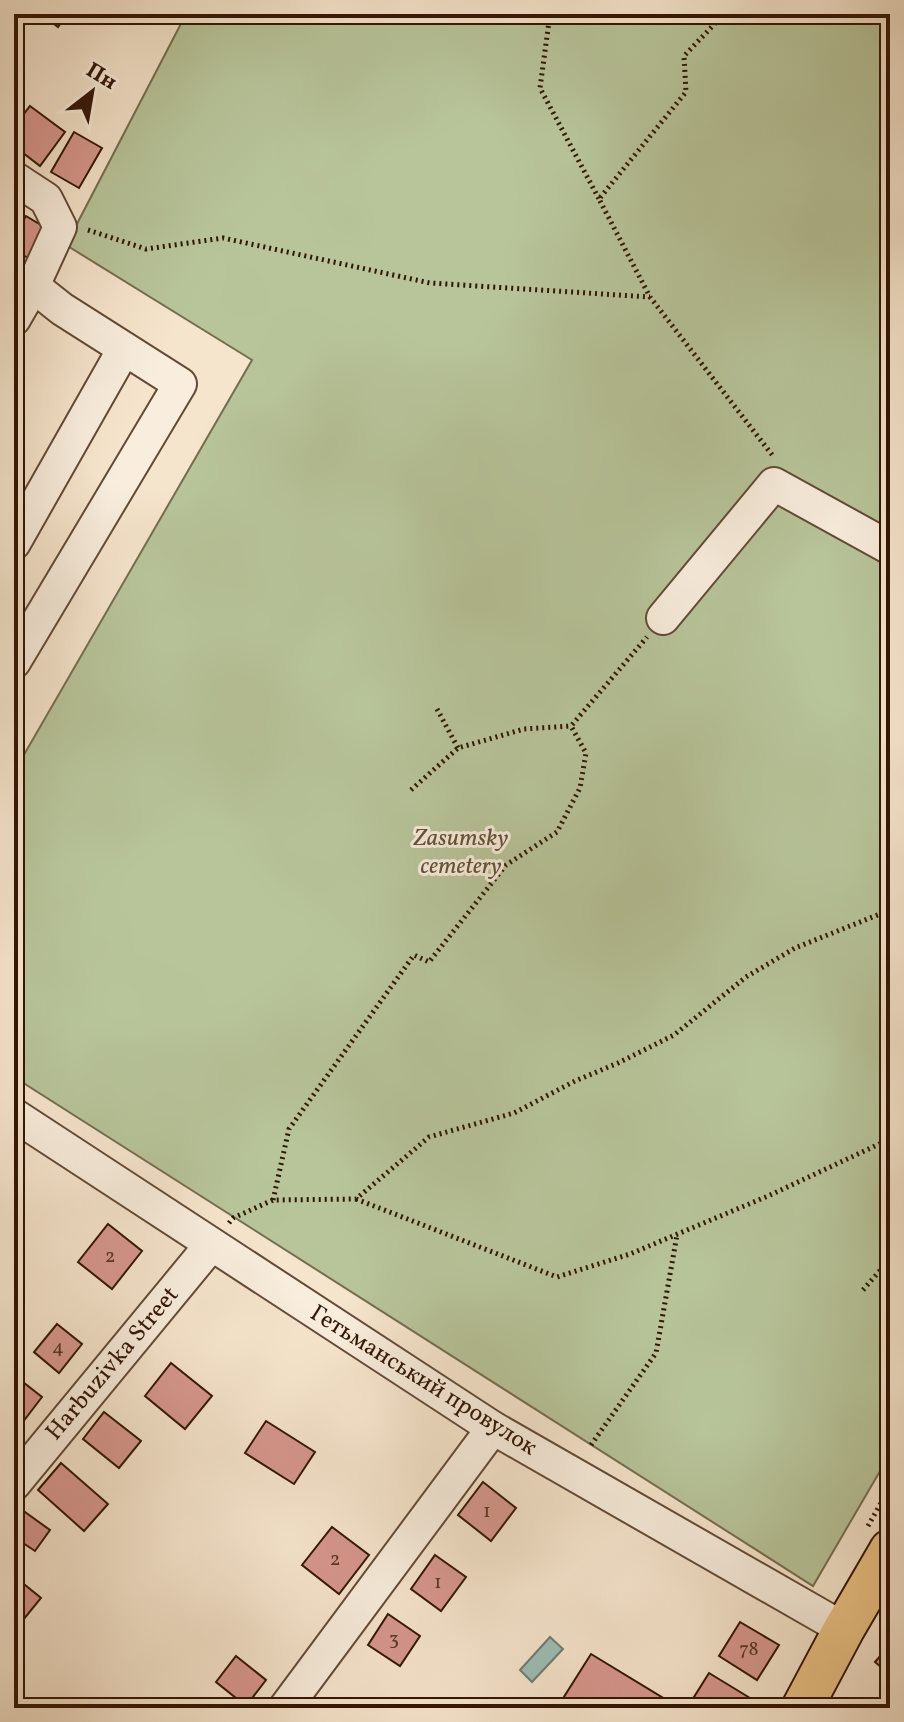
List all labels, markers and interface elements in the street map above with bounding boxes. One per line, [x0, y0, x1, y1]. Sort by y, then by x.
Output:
north arrow [52, 52, 132, 132]
text: Пн [80, 56, 122, 98]
park label: Zasumsky cemetery [413, 822, 508, 884]
house number: 2 [105, 1243, 115, 1271]
street label: Harbuzivka Street [38, 1280, 188, 1448]
street label: Гетьманський провулок [303, 1297, 543, 1465]
house number: 4 [52, 1334, 64, 1362]
house number: 1 [483, 1498, 491, 1526]
house number: 2 [330, 1546, 340, 1574]
house number: 1 [434, 1569, 442, 1597]
house number: 3 [389, 1626, 399, 1654]
house number: 78 [739, 1636, 759, 1664]

